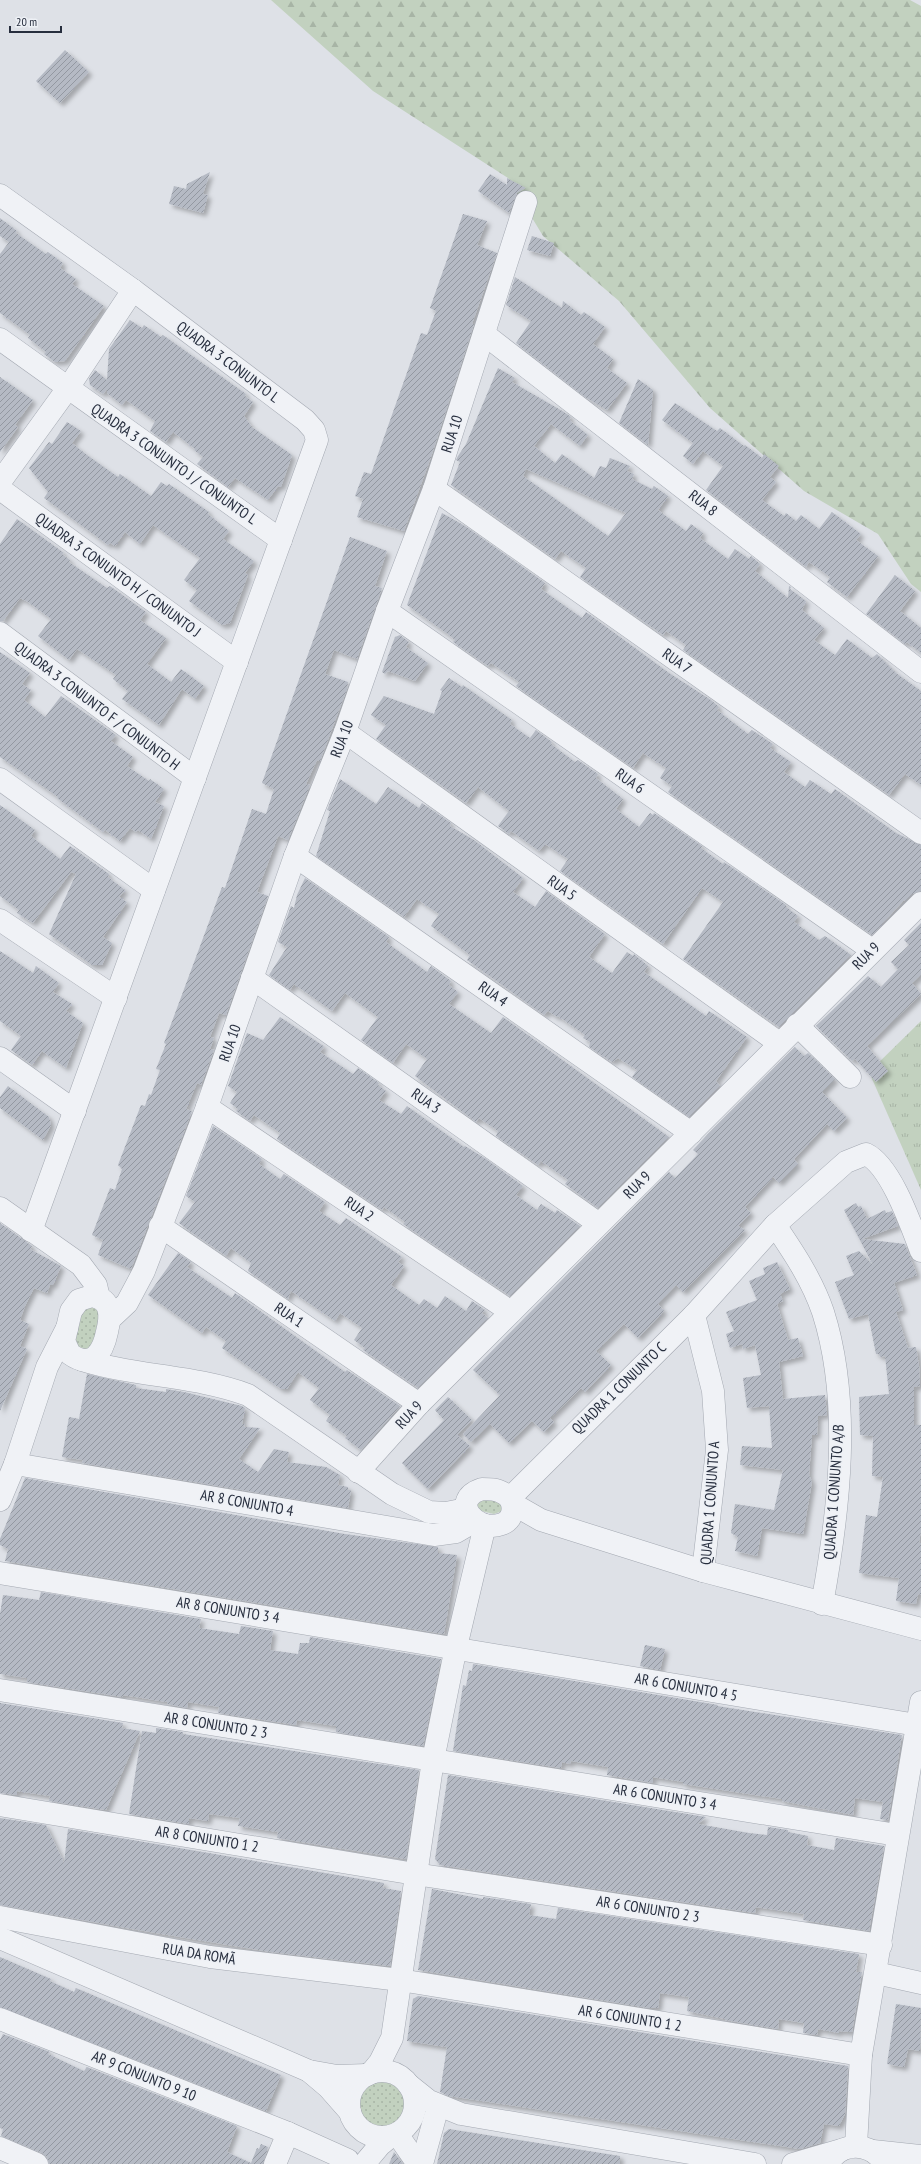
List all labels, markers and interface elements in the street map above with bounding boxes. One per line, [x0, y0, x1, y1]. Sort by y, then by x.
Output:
scale bar [10, 8, 61, 34]
text: 20 m [16, 14, 37, 29]
street label: QUADRA 3 CONJUNTO L [173, 317, 284, 407]
street label: QUADRA 3 CONJUNTO J / CONJUNTO L [88, 399, 261, 529]
street label: RUA 10 [437, 412, 467, 455]
street label: RUA 8 [685, 485, 722, 520]
street label: QUADRA 3 CONJUNTO H / CONJUNTO J [32, 508, 205, 641]
street label: QUADRA 3 CONJUNTO F / CONJUNTO H [11, 637, 184, 774]
street label: RUA 7 [659, 644, 696, 677]
street label: RUA 10 [326, 717, 357, 760]
street label: RUA 6 [612, 764, 649, 798]
street label: RUA 5 [544, 871, 581, 905]
street label: RUA 9 [848, 938, 884, 974]
street label: RUA 4 [475, 977, 512, 1011]
street label: RUA 10 [214, 1021, 245, 1064]
street label: RUA 3 [408, 1084, 445, 1117]
street label: RUA 9 [619, 1167, 655, 1203]
street label: RUA 2 [341, 1192, 378, 1225]
street label: RUA 1 [271, 1298, 308, 1331]
street label: QUADRA 1 CONJUNTO C [567, 1338, 670, 1438]
street label: RUA 9 [391, 1397, 426, 1433]
street label: QUADRA 1 CONJUNTO A/B [819, 1424, 848, 1560]
street label: QUADRA 1 CONJUNTO A [696, 1439, 723, 1566]
street label: AR 8 CONJUNTO 4 [199, 1485, 295, 1520]
street label: AR 8 CONJUNTO 3 4 [175, 1592, 281, 1627]
street label: AR 6 CONJUNTO 4 5 [633, 1668, 739, 1705]
street label: AR 8 CONJUNTO 2 3 [163, 1707, 269, 1742]
street label: AR 6 CONJUNTO 3 4 [612, 1779, 718, 1814]
street label: AR 8 CONJUNTO 1 2 [154, 1821, 260, 1856]
street label: AR 6 CONJUNTO 2 3 [595, 1891, 701, 1926]
street label: RUA DA ROMÃ [161, 1938, 238, 1969]
street label: AR 6 CONJUNTO 1 2 [577, 2000, 683, 2035]
street label: AR 9 CONJUNTO 9 10 [89, 2046, 199, 2105]

